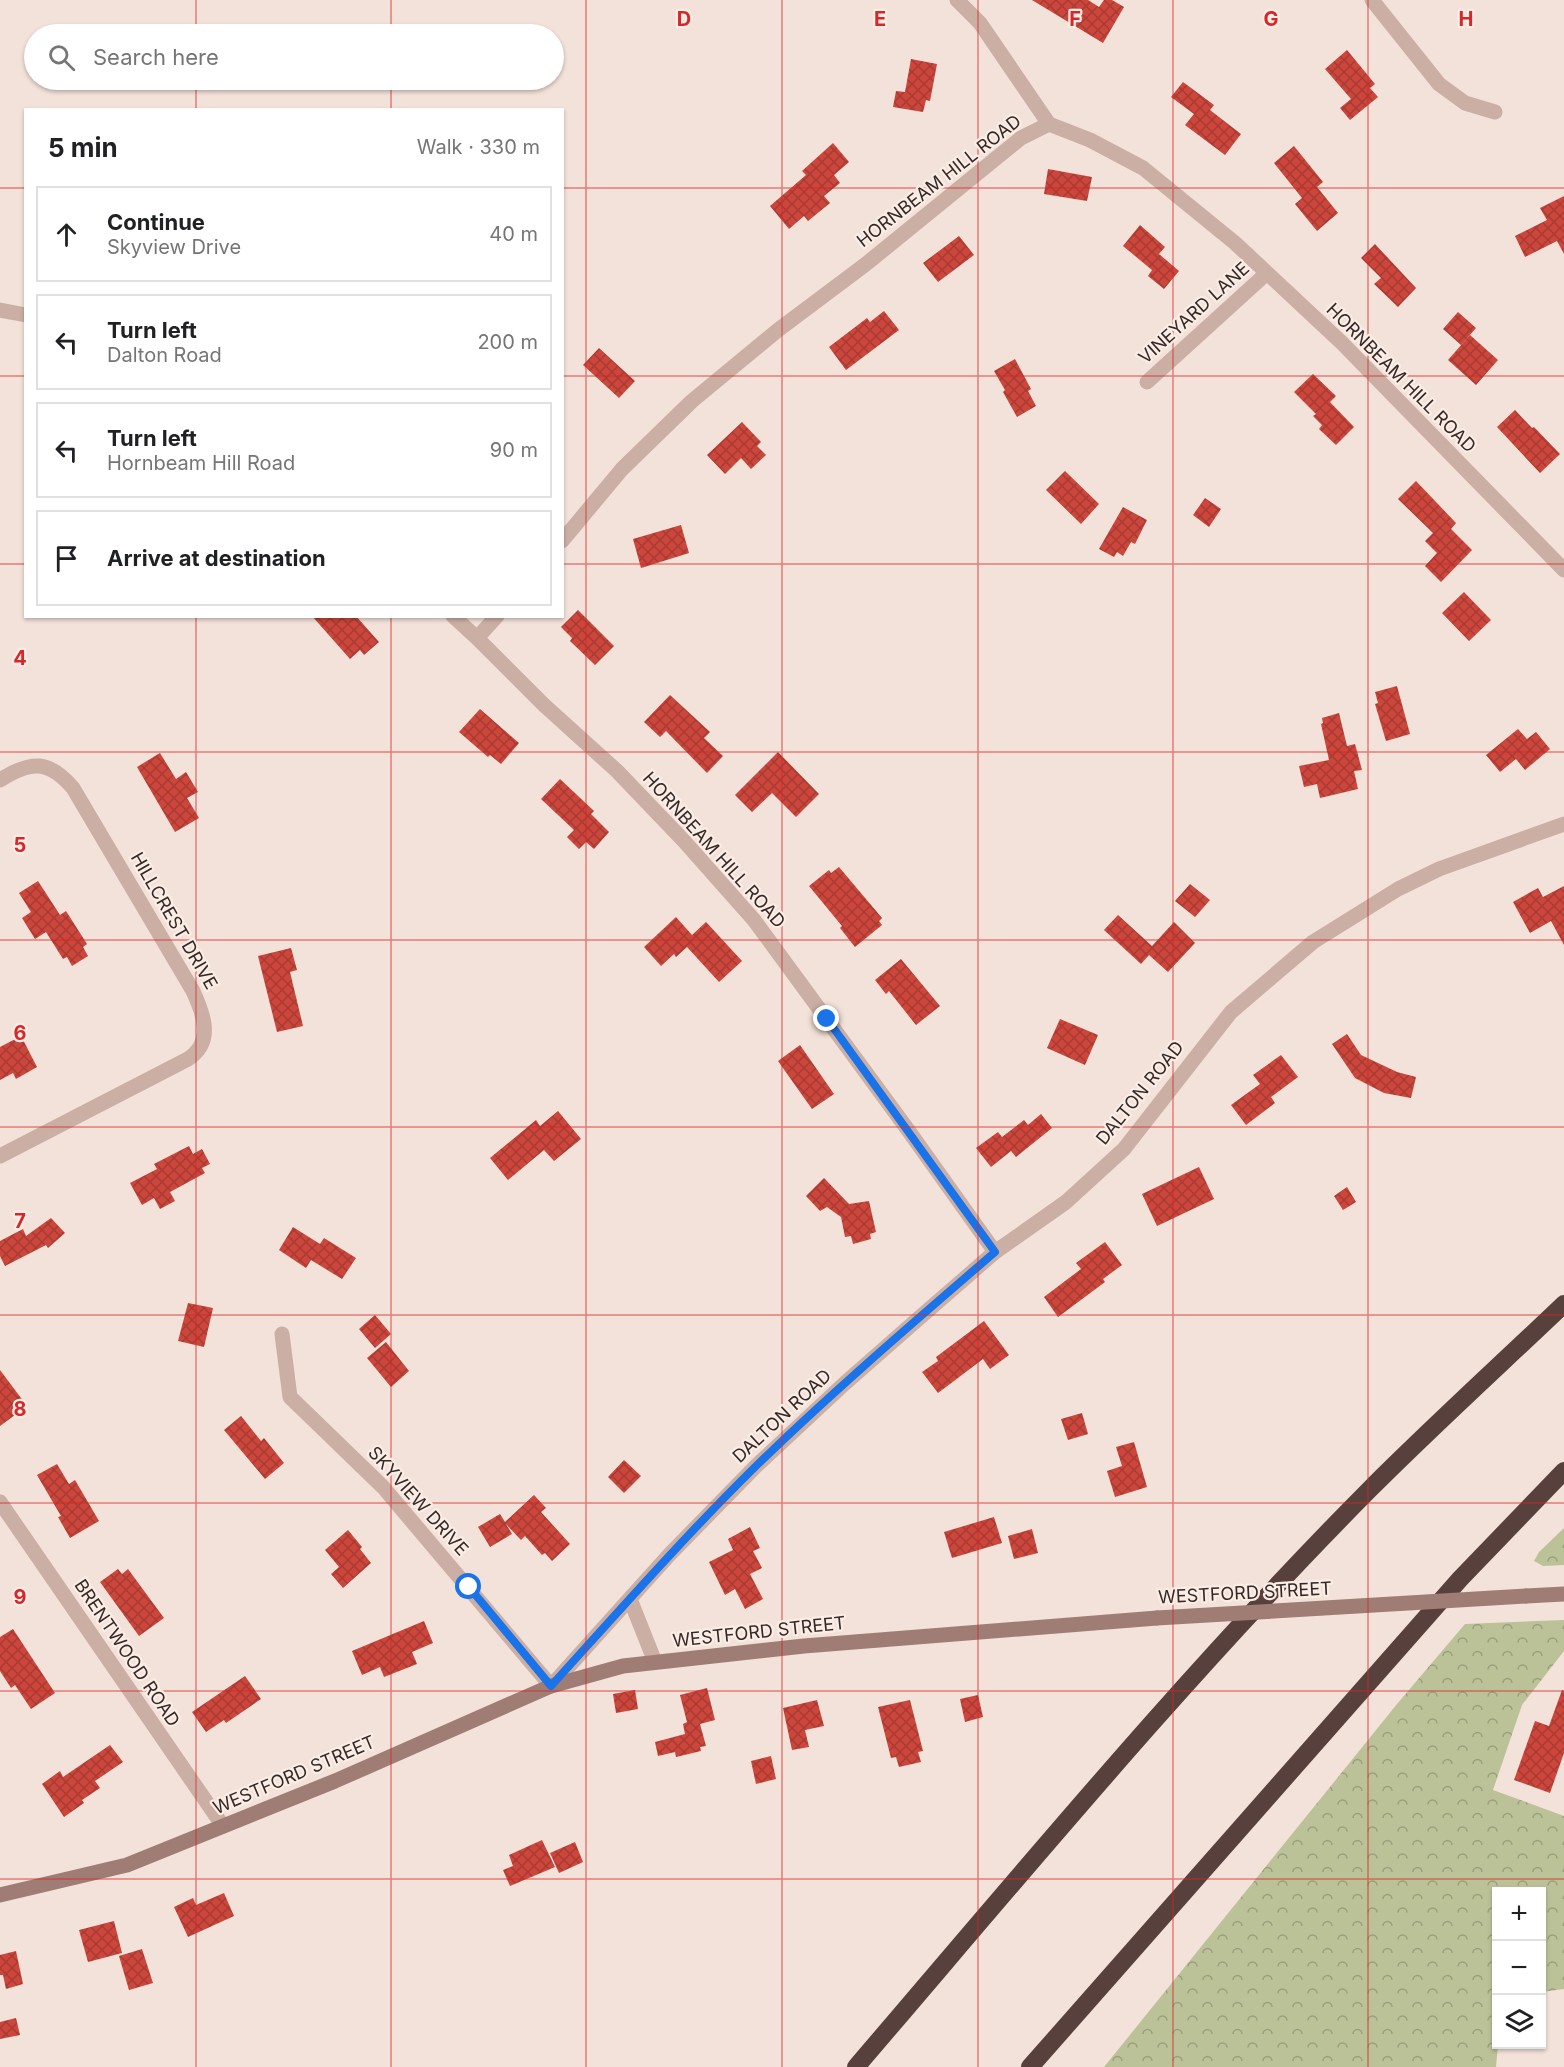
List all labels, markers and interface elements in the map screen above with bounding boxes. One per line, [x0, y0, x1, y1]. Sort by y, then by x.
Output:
text: D [677, 7, 691, 31]
text: E [874, 7, 886, 31]
text: F [1069, 7, 1081, 31]
text: G [1263, 7, 1279, 31]
text: H [1459, 7, 1473, 31]
search box [24, 24, 564, 90]
icon: search [45, 41, 78, 74]
text: Search here [93, 44, 219, 70]
street label: HORNBEAM HILL ROAD [852, 110, 1025, 251]
text: 5 min [48, 132, 118, 163]
text: Walk · 330 m [417, 135, 540, 159]
text: Continue [107, 209, 205, 235]
icon: ahead [50, 218, 83, 251]
text: 40 m [489, 222, 538, 246]
text: Skyview Drive [107, 235, 241, 259]
street label: VINEYARD LANE [1134, 257, 1253, 368]
street label: HORNBEAM HILL ROAD [1322, 299, 1480, 457]
text: Turn left [107, 317, 197, 343]
icon: left [50, 326, 83, 359]
text: 200 m [477, 330, 538, 354]
text: Dalton Road [107, 343, 222, 367]
text: Turn left [107, 425, 197, 451]
icon: left [50, 434, 83, 467]
text: 90 m [490, 438, 538, 462]
text: Hornbeam Hill Road [107, 451, 295, 475]
icon: arrive [50, 542, 83, 575]
text: Arrive at destination [107, 545, 326, 571]
text: 4 [13, 646, 27, 670]
street label: HORNBEAM HILL ROAD [639, 767, 790, 932]
text: 5 [14, 833, 26, 857]
street label: HILLCREST DRIVE [127, 849, 222, 993]
route end [813, 1005, 839, 1031]
text: 6 [14, 1021, 27, 1045]
street label: DALTON ROAD [1092, 1037, 1188, 1149]
text: 7 [14, 1209, 26, 1233]
street label: DALTON ROAD [728, 1365, 835, 1467]
text: 8 [13, 1397, 27, 1421]
street label: SKYVIEW DRIVE [364, 1442, 473, 1559]
route start [455, 1573, 481, 1599]
street label: BRENTWOOD ROAD [70, 1575, 184, 1730]
street label: WESTFORD STREET [1158, 1577, 1332, 1608]
text: 9 [14, 1585, 27, 1609]
street label: WESTFORD STREET [671, 1612, 846, 1651]
street label: WESTFORD STREET [210, 1731, 378, 1818]
map controls [1492, 1887, 1546, 2049]
button: + [1492, 1887, 1546, 1941]
button: − [1492, 1941, 1546, 1995]
button: layers [1492, 1995, 1546, 2049]

